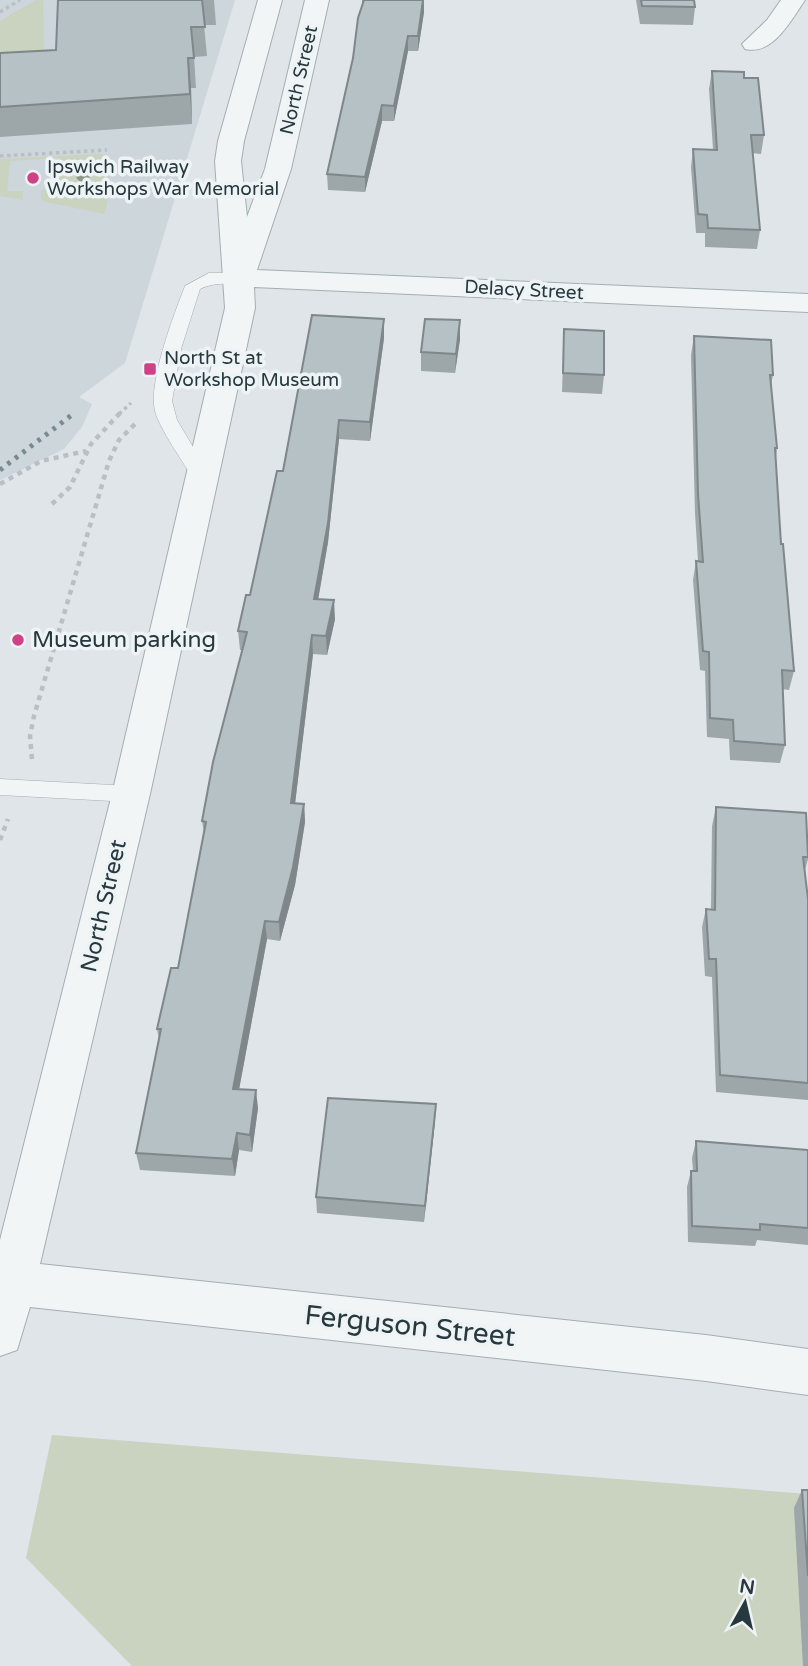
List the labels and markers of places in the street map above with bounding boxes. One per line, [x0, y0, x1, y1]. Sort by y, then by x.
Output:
place label: Ipswich Railway Workshops War Memorial [47, 156, 279, 200]
marker: Ipswich Railway Workshops War Memorial [25, 170, 41, 186]
place label: North St at Workshop Museum [164, 347, 339, 391]
marker: North St at Workshop Museum [142, 361, 158, 377]
place label: Museum parking [32, 626, 216, 654]
marker: Museum parking [10, 632, 26, 648]

